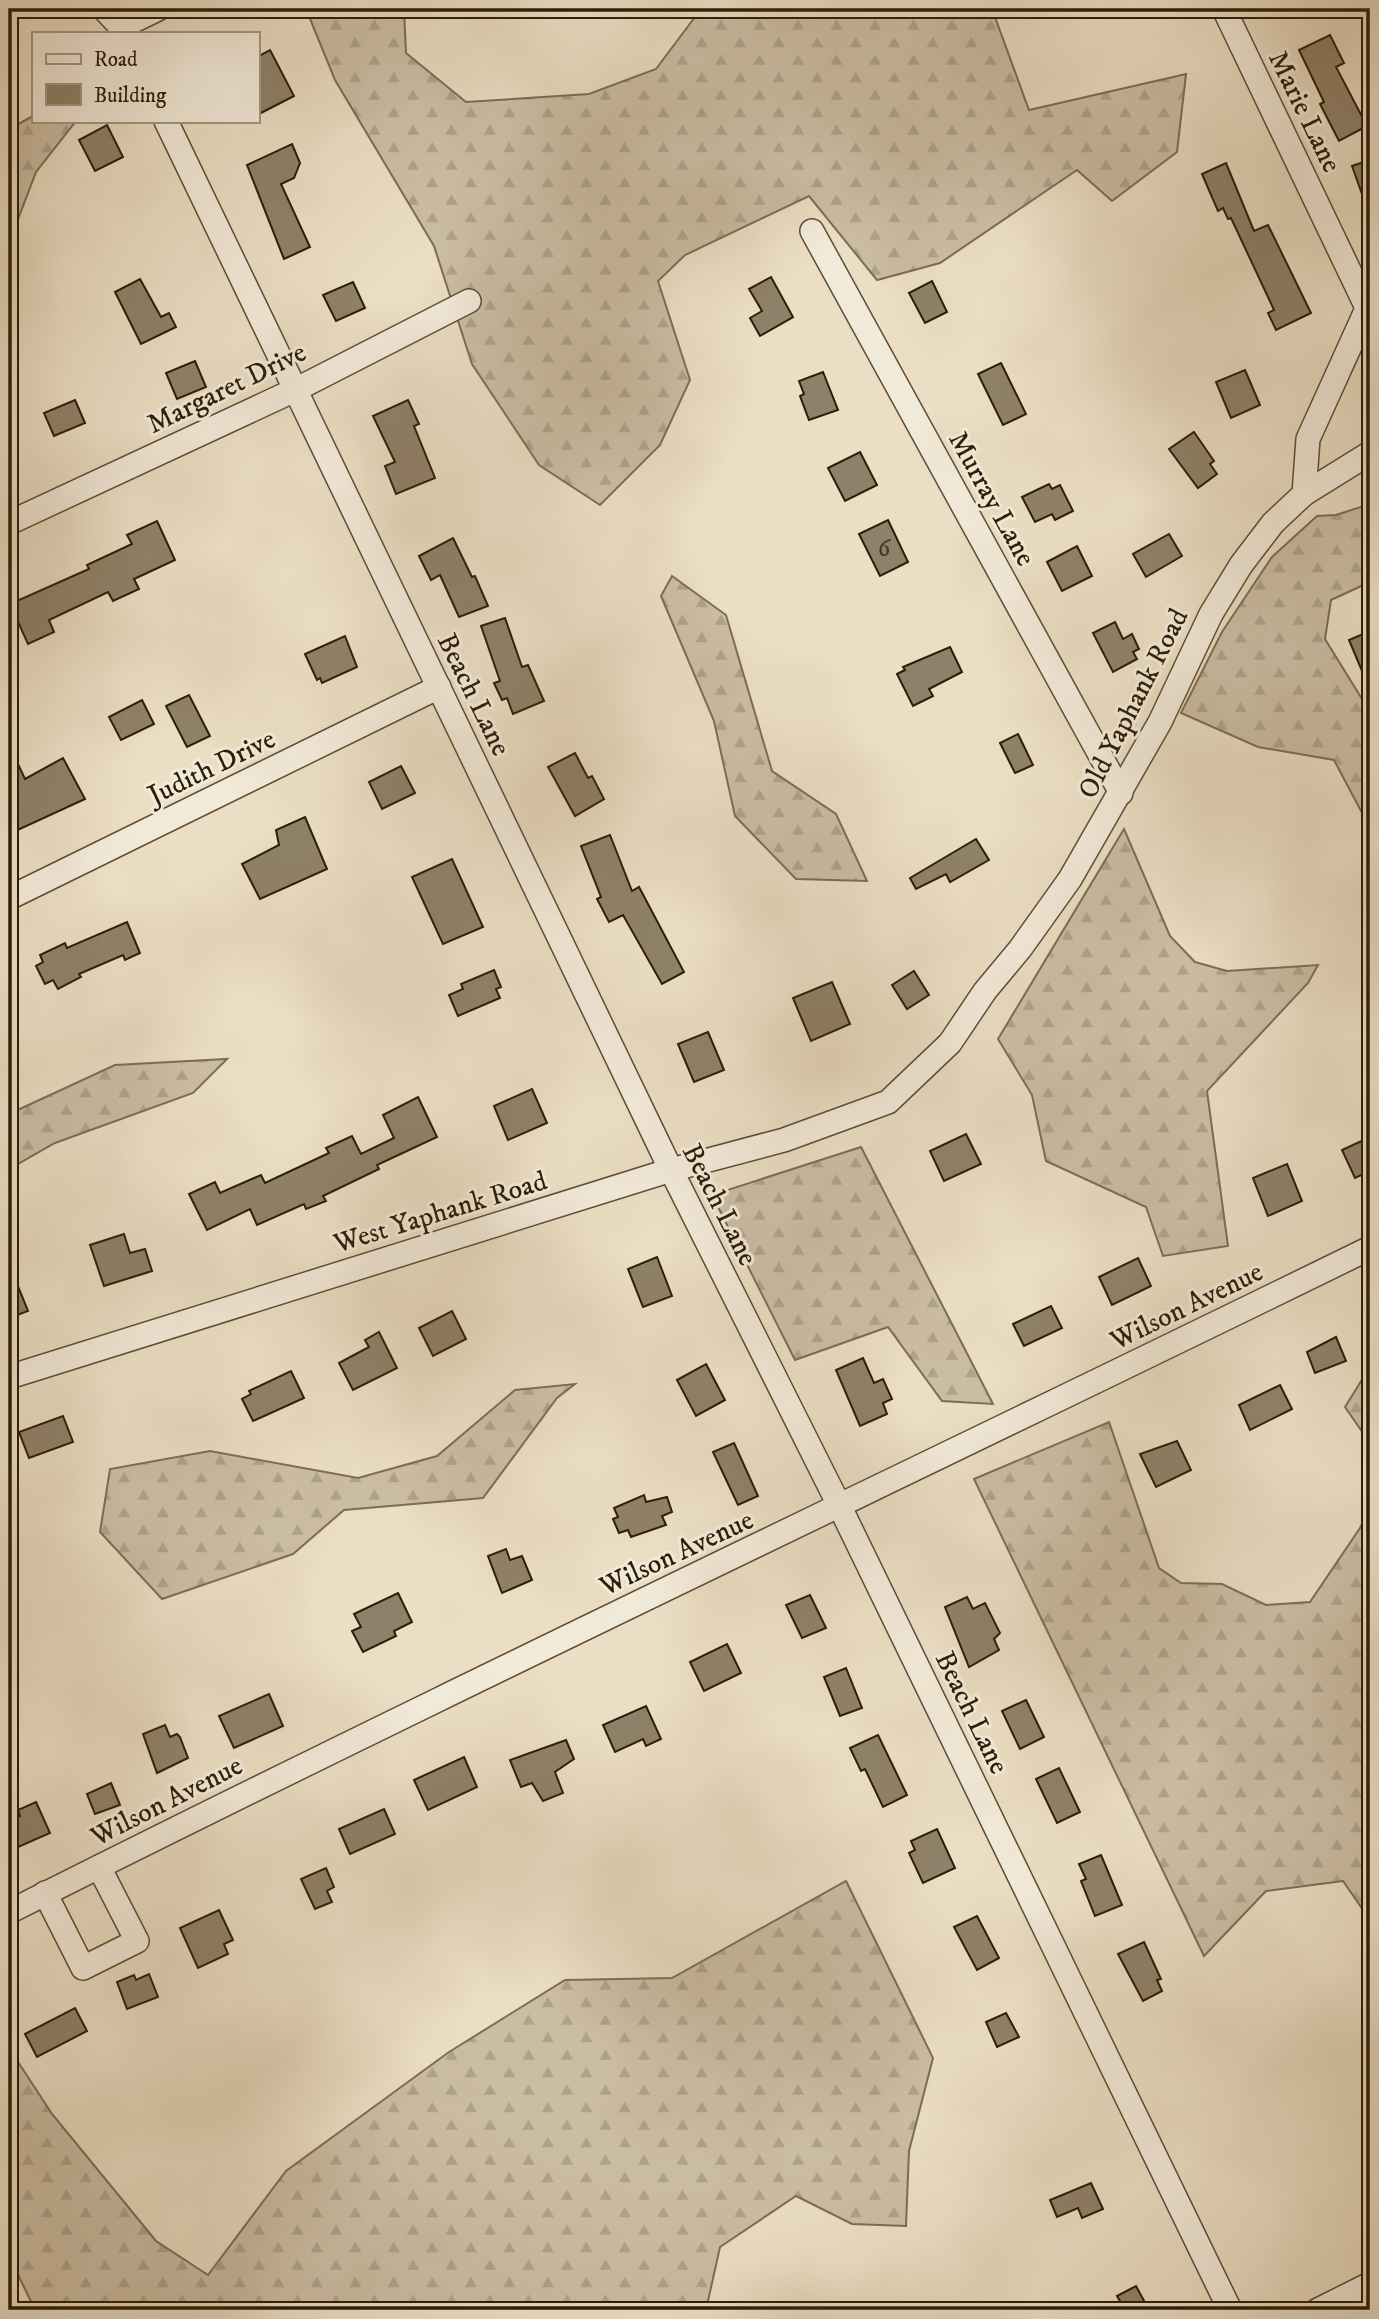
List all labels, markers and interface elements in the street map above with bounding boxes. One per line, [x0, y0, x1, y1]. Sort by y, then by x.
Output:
legend [32, 32, 259, 122]
street label: Marie Lane [1260, 45, 1349, 178]
text: Road [94, 47, 138, 73]
text: Building [94, 83, 167, 109]
street label: Margaret Drive [141, 335, 312, 442]
street label: Murray Lane [940, 425, 1043, 572]
house number: 6 [878, 534, 892, 564]
street label: Old Yaphank Road [1070, 603, 1196, 805]
street label: Beach Lane [429, 628, 518, 762]
street label: Judith Drive [140, 722, 281, 814]
street label: Beach Lane [674, 1138, 765, 1272]
street label: West Yaphank Road [329, 1163, 551, 1262]
street label: Wilson Avenue [1104, 1254, 1269, 1359]
street label: Wilson Avenue [593, 1503, 759, 1605]
street label: Beach Lane [927, 1646, 1016, 1780]
street label: Wilson Avenue [84, 1748, 248, 1855]

